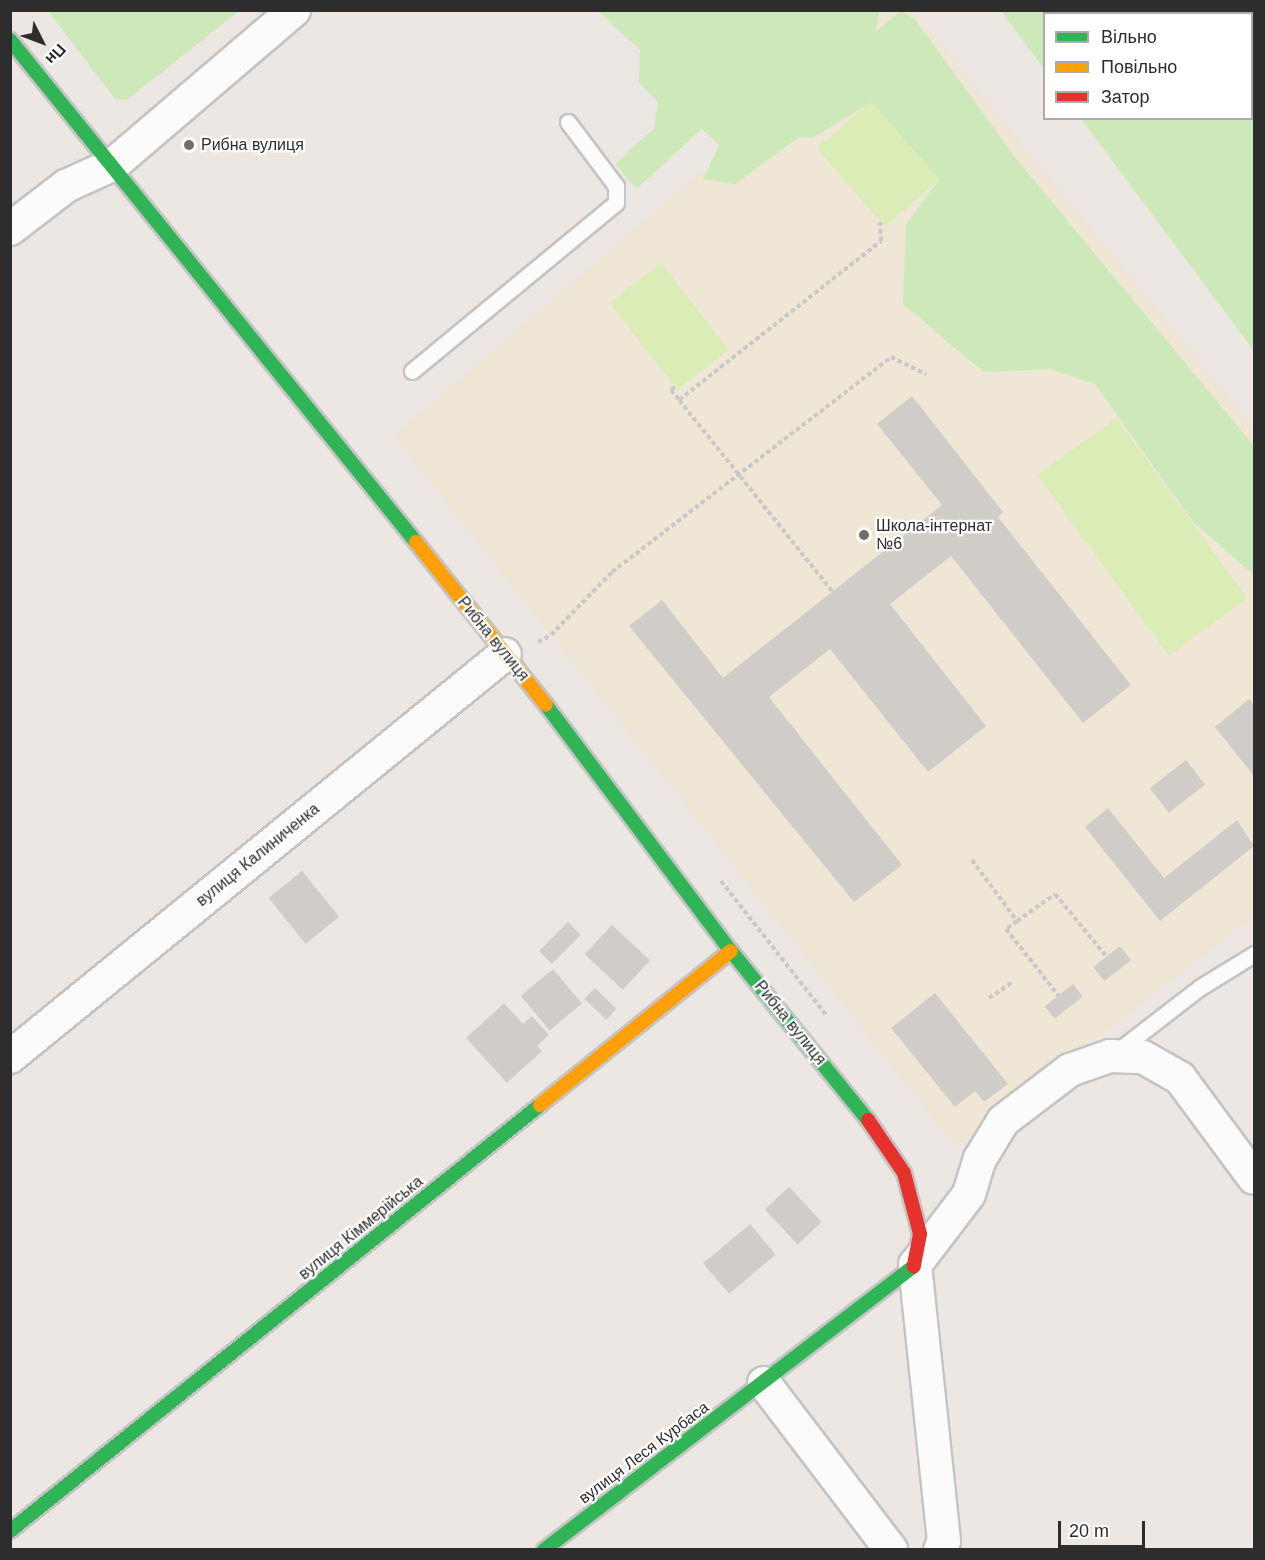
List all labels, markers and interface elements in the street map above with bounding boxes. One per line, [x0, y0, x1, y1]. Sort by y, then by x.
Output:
north arrow [12, 12, 72, 72]
legend [1043, 12, 1253, 120]
text: Вільно [1101, 27, 1157, 47]
text: Пн [42, 41, 69, 68]
text: Повільно [1101, 57, 1177, 77]
text: Затор [1101, 87, 1150, 107]
place label: Рибна вулиця [201, 135, 304, 155]
marker: Рибна вулиця [182, 138, 196, 152]
place label: Школа-інтернат №6 [876, 516, 992, 554]
marker: Школа-інтернат №6 [857, 528, 871, 542]
street label: Рибна вулиця [453, 593, 533, 685]
street label: вулиця Калиниченка [193, 799, 323, 911]
street label: Рибна вулиця [750, 977, 830, 1069]
street label: вулиця Кіммерійська [295, 1172, 427, 1284]
street label: вулиця Леся Курбаса [575, 1398, 713, 1508]
scale bar [1061, 1509, 1148, 1547]
text: 20 m [1069, 1521, 1109, 1541]

